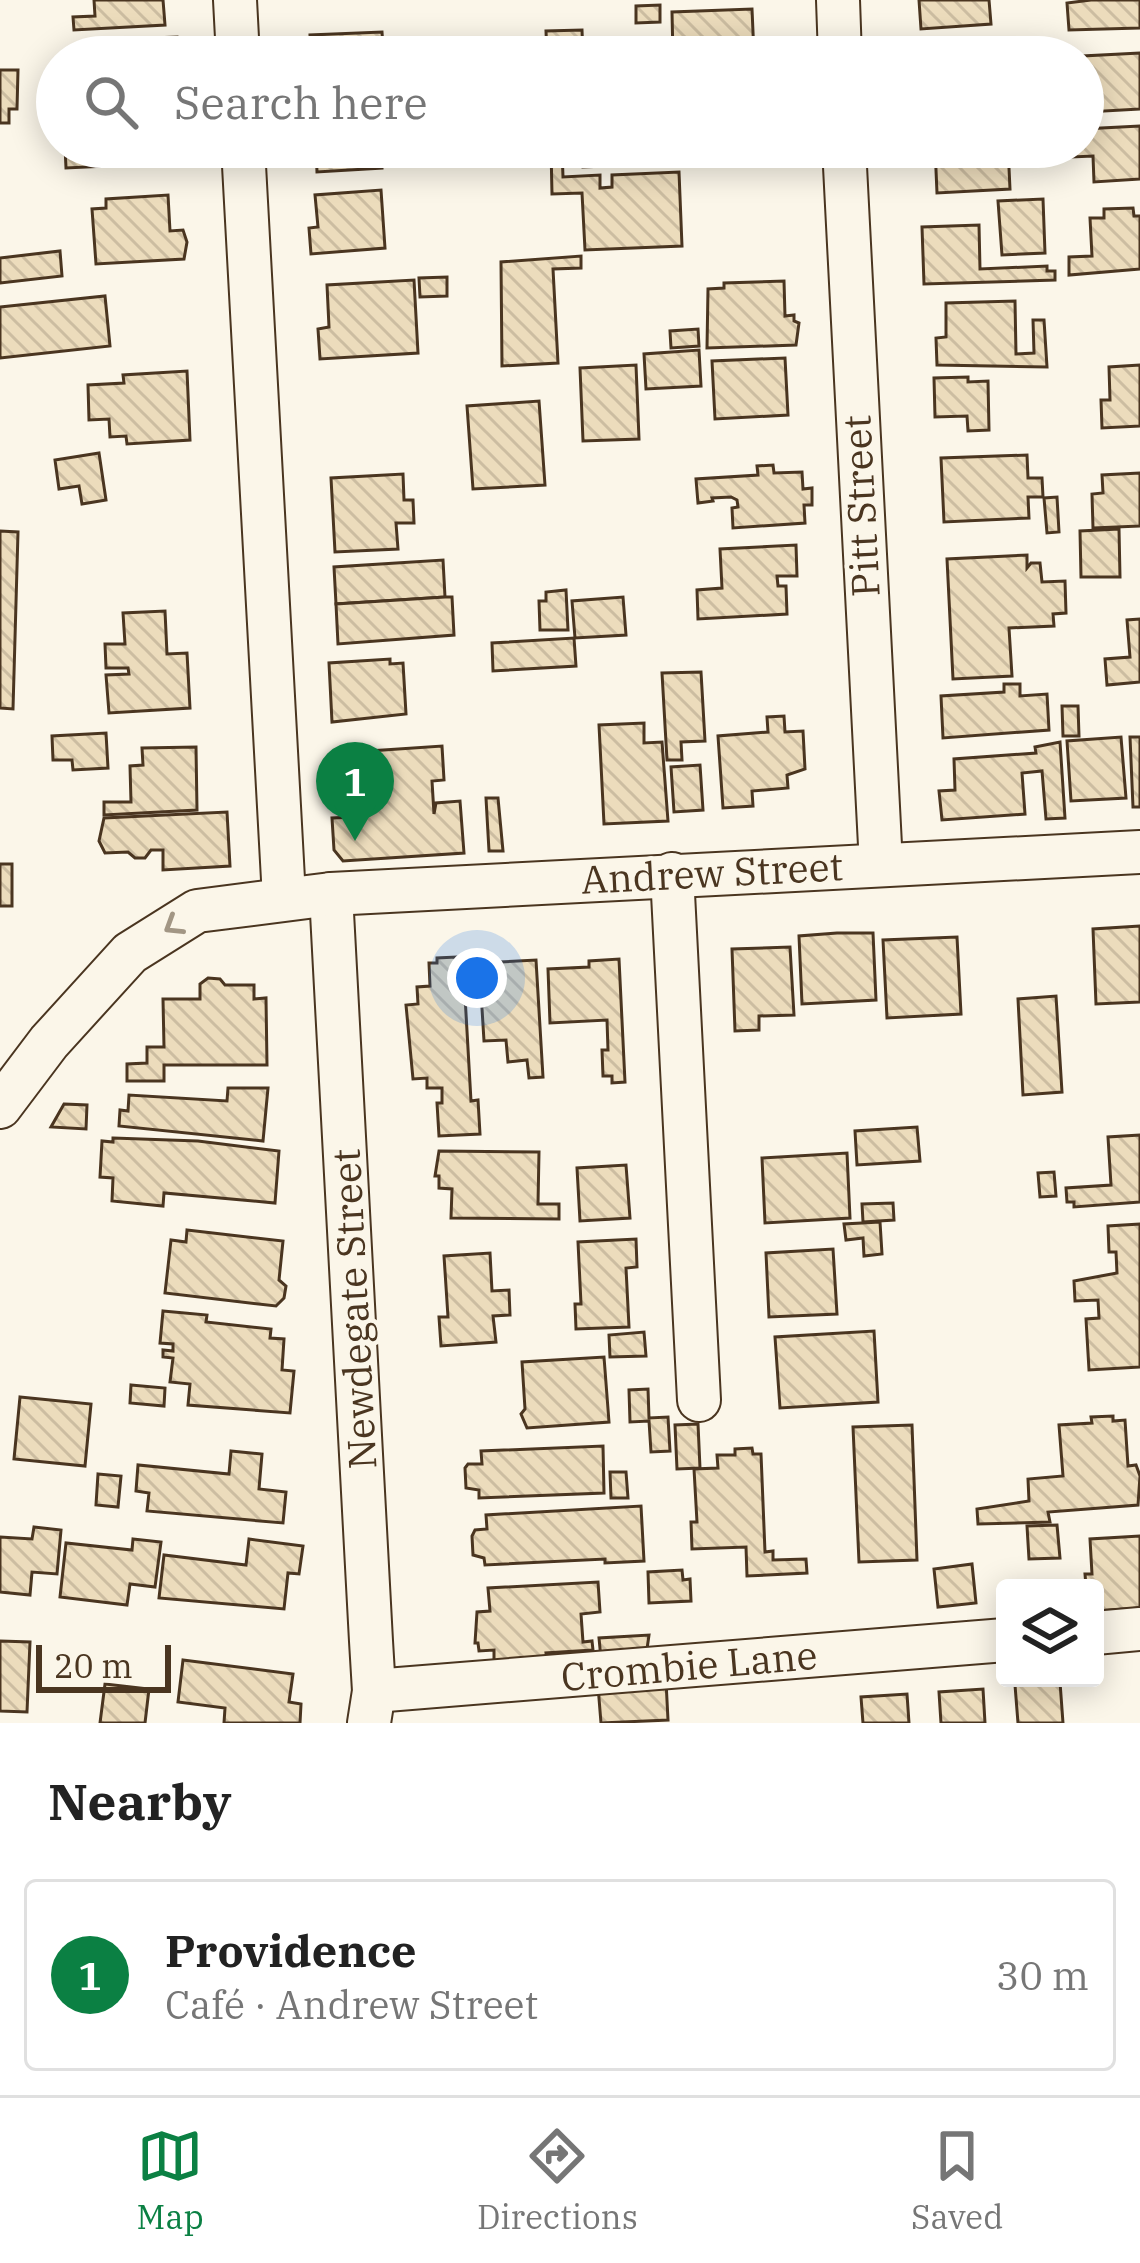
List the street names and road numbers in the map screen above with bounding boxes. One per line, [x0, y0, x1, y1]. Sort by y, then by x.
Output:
street label: Pitt Street [830, 414, 891, 598]
street label: Andrew Street [580, 840, 844, 905]
street label: Newdegate Street [320, 1147, 387, 1471]
street label: Crombie Lane [559, 1629, 819, 1702]

